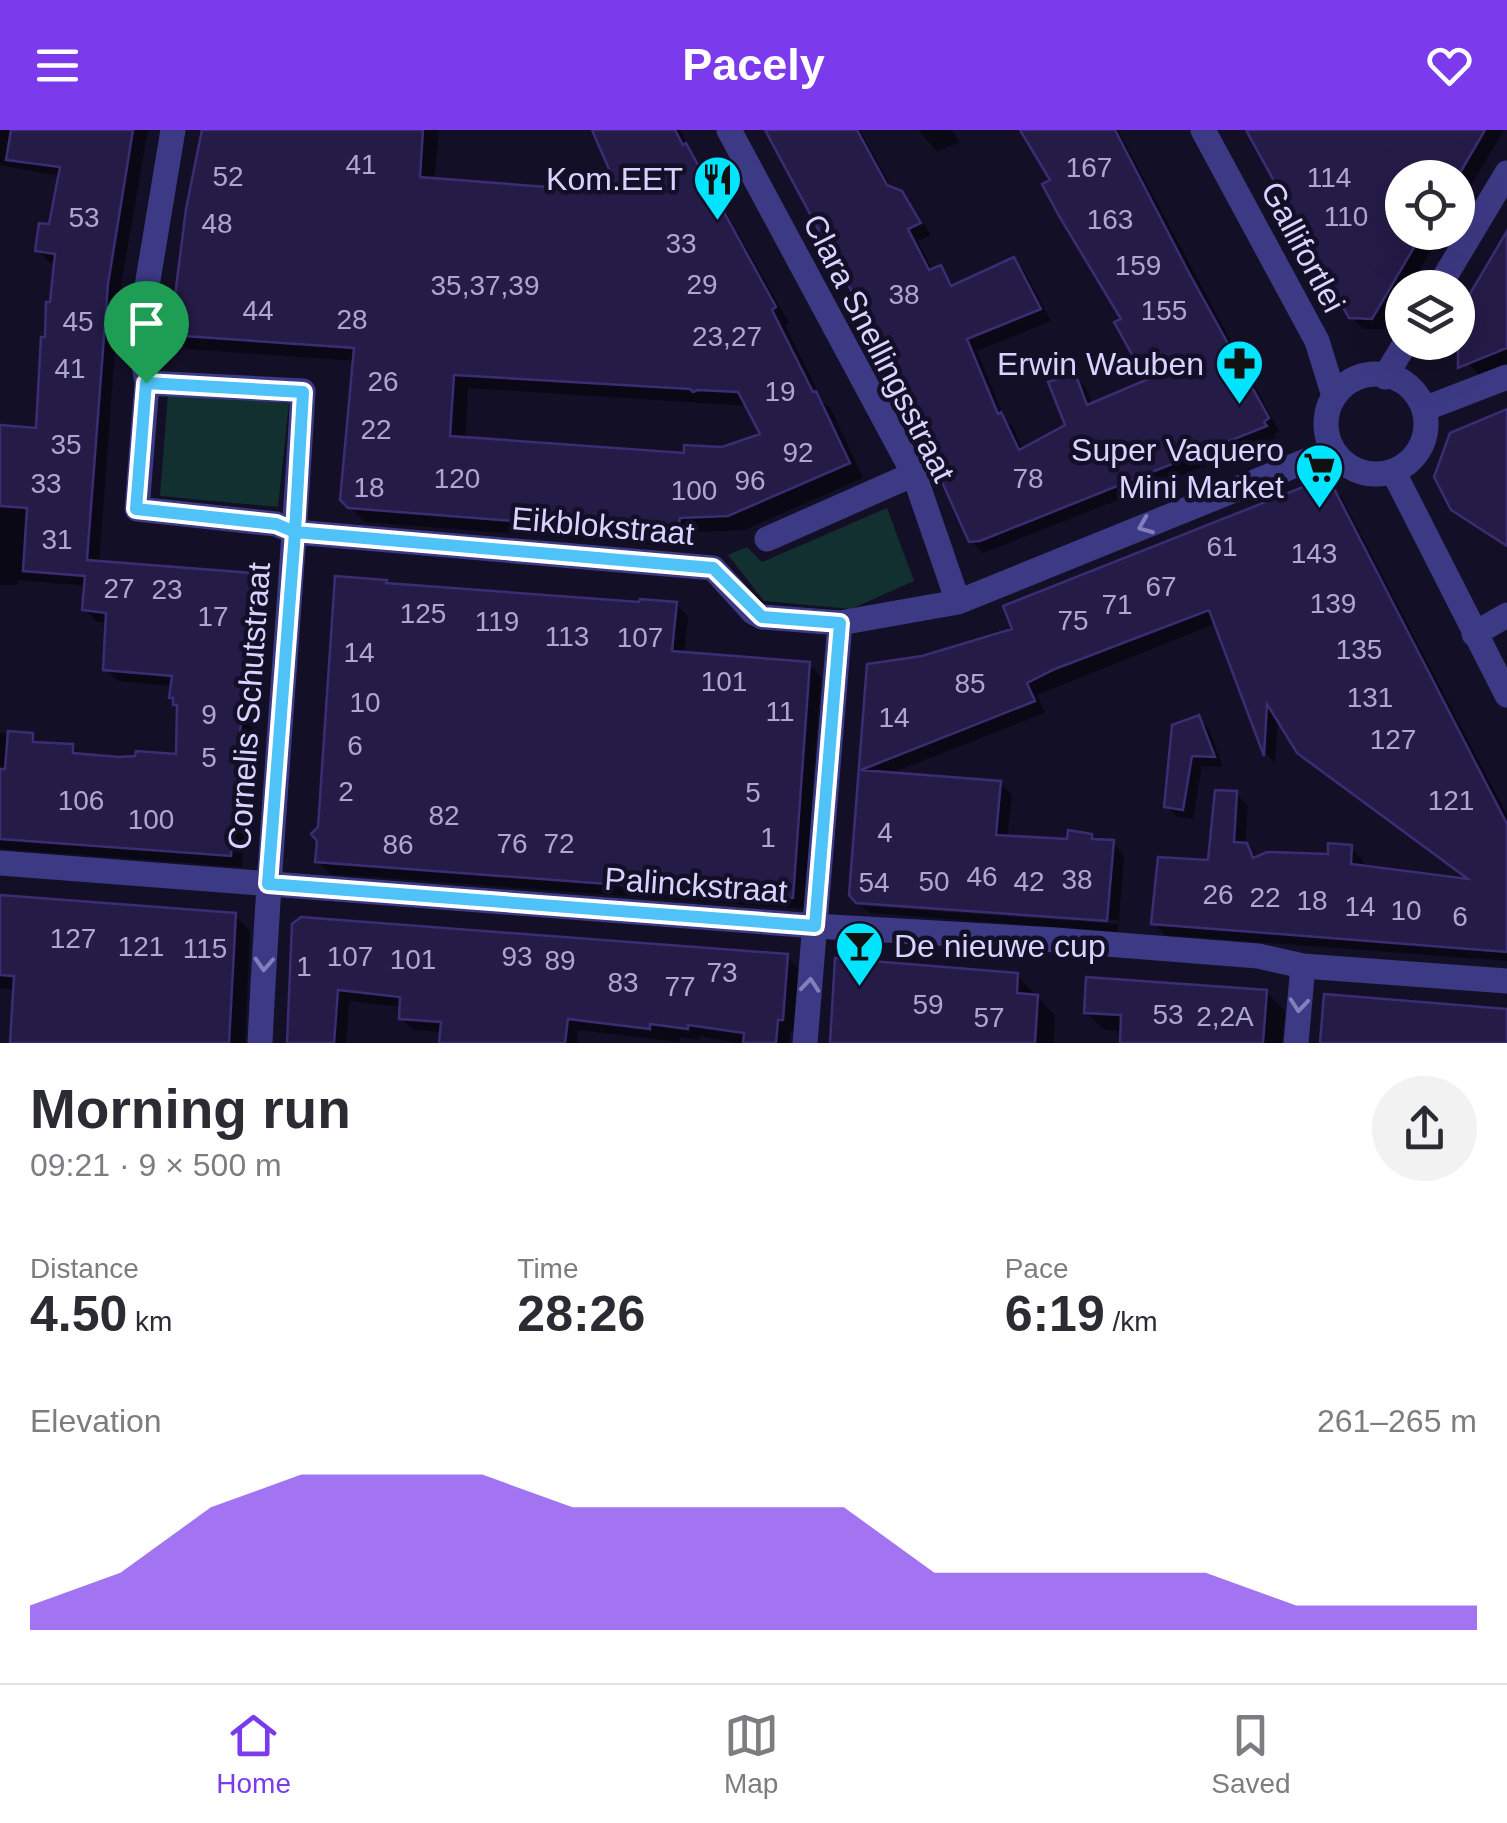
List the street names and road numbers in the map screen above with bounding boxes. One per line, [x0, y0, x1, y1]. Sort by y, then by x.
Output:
street label: Gallifortlei [1254, 176, 1352, 318]
street label: Clara Snellingsstraat [796, 208, 962, 488]
street label: Eikblokstraat [510, 500, 696, 552]
street label: Cornelis Schutstraat [221, 561, 277, 851]
street label: Palinckstraat [603, 861, 789, 909]

